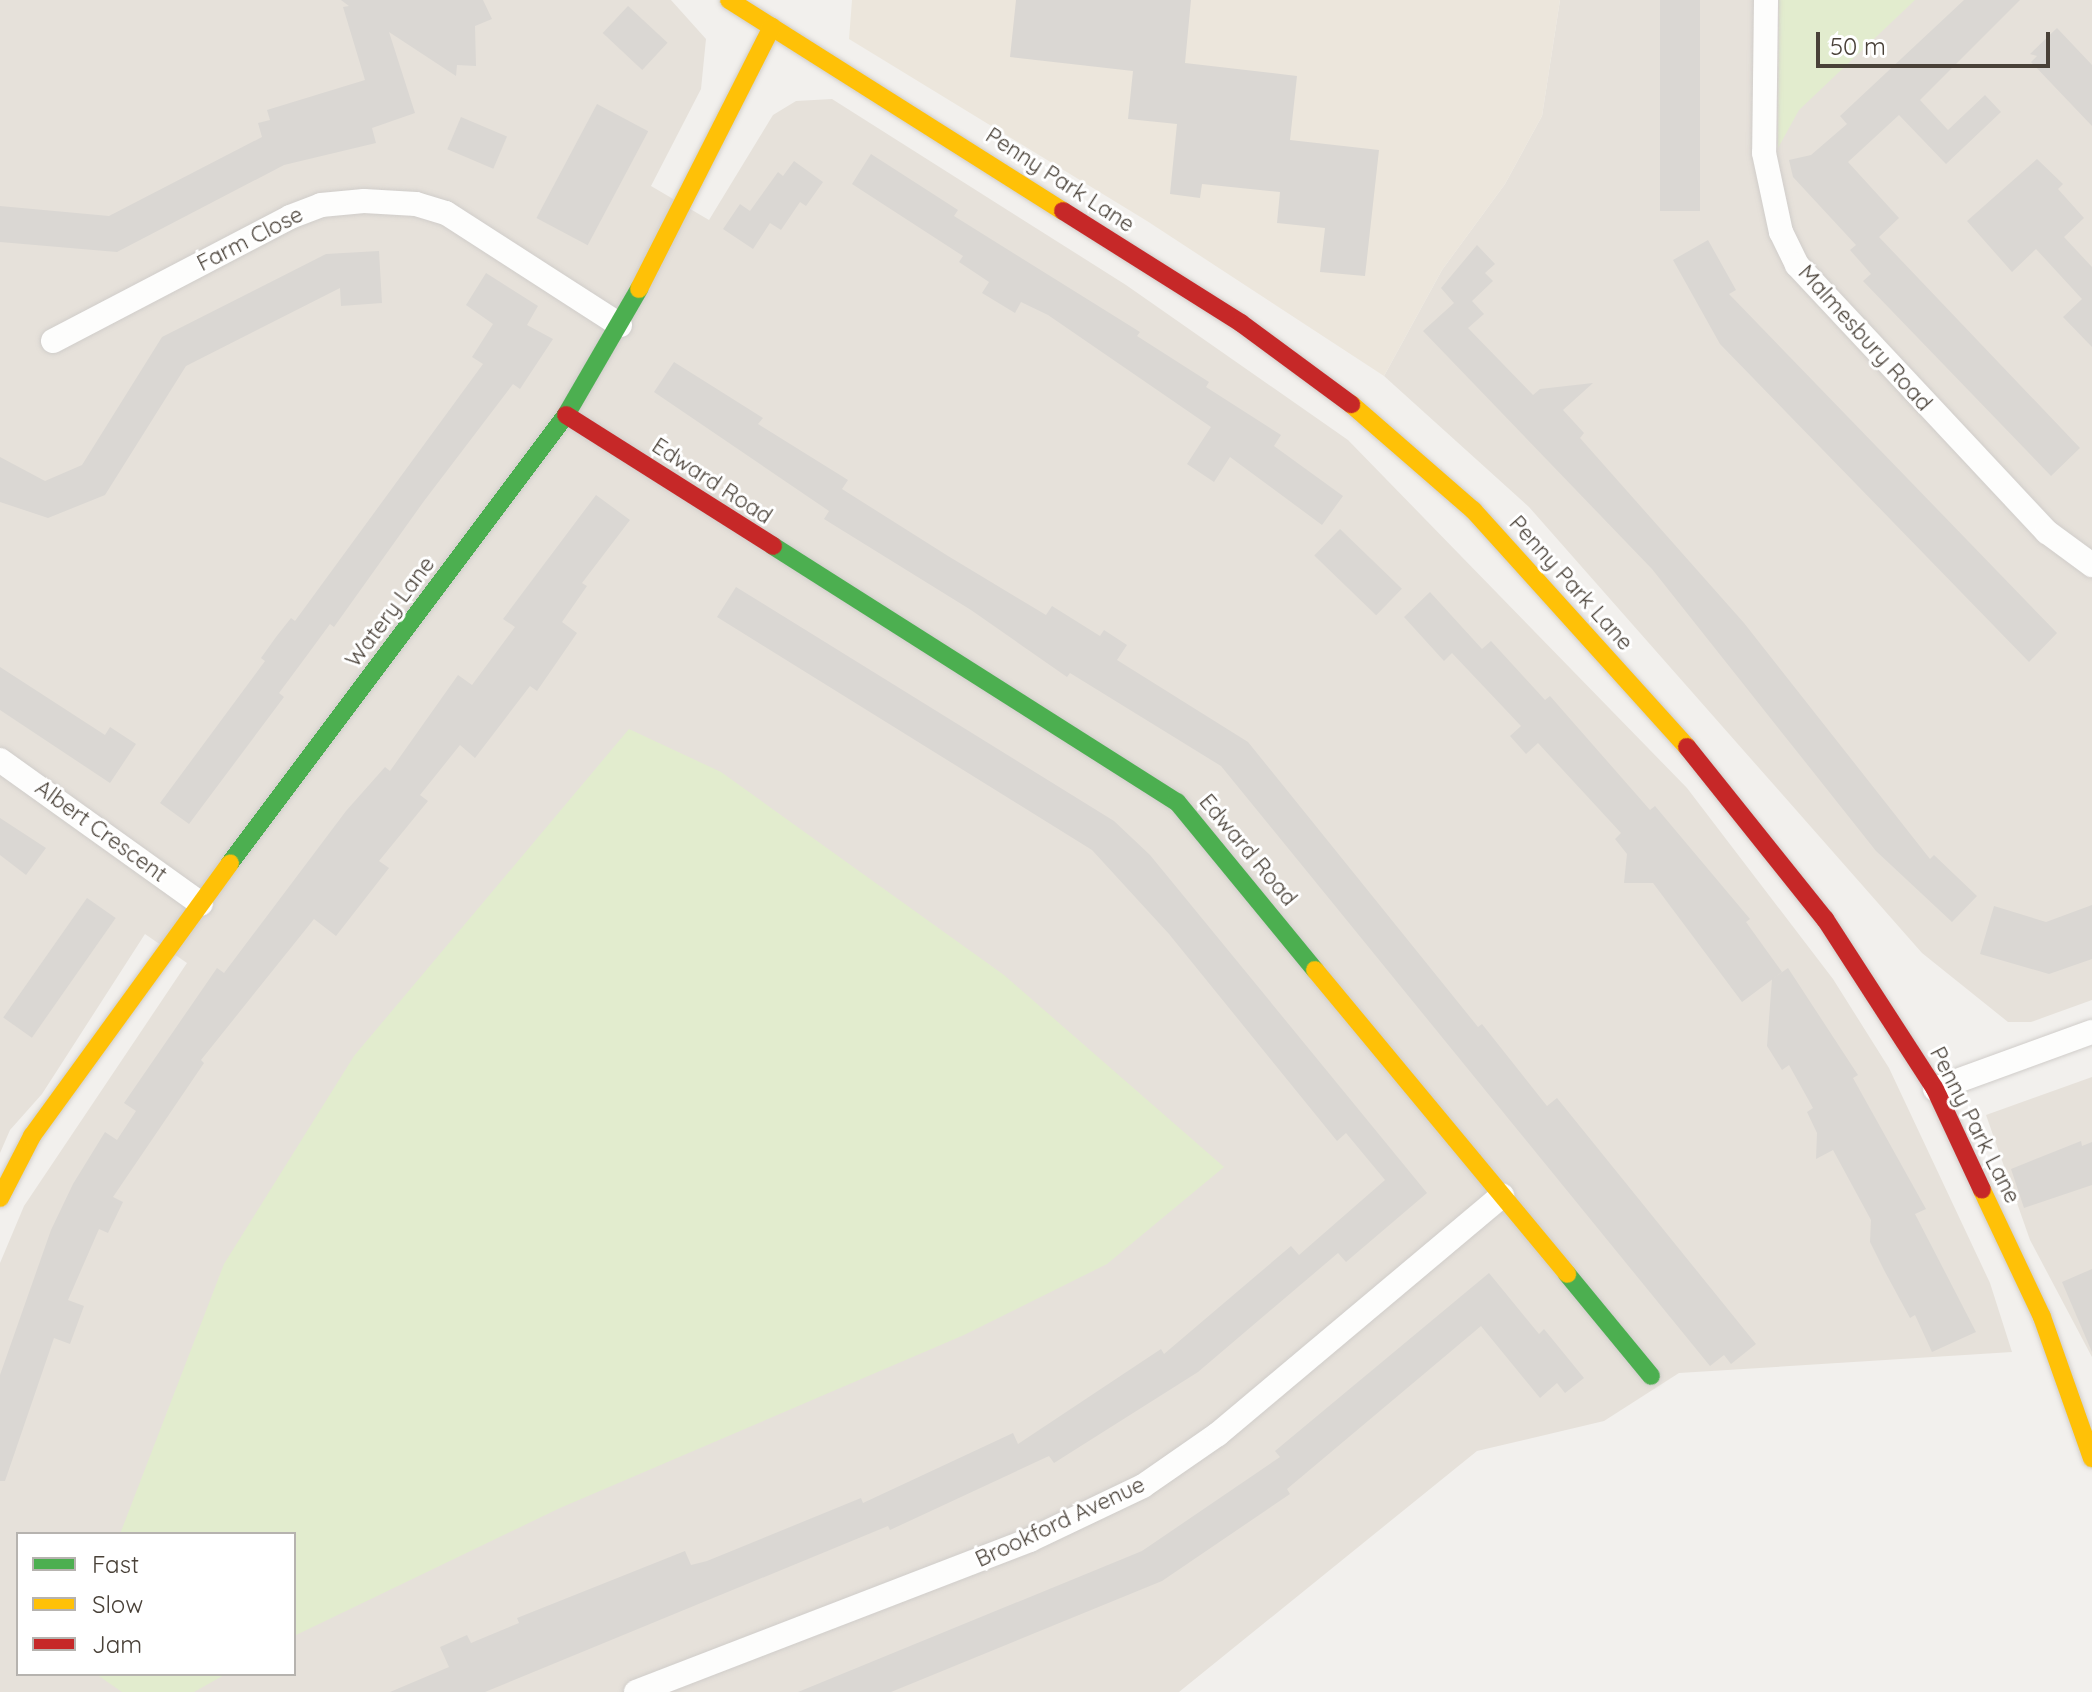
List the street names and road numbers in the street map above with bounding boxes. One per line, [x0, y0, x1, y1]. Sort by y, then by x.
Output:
street label: Penny Park Lane [981, 122, 1139, 238]
street label: Farm Close [193, 201, 307, 277]
street label: Malmesbury Road [1793, 260, 1937, 416]
street label: Edward Road [647, 432, 777, 530]
street label: Penny Park Lane [1504, 510, 1638, 656]
street label: Watery Lane [340, 552, 440, 672]
street label: Albert Crescent [30, 774, 172, 888]
street label: Edward Road [1194, 789, 1302, 911]
street label: Penny Park Lane [1924, 1042, 2026, 1208]
street label: Brookford Avenue [971, 1471, 1149, 1573]

